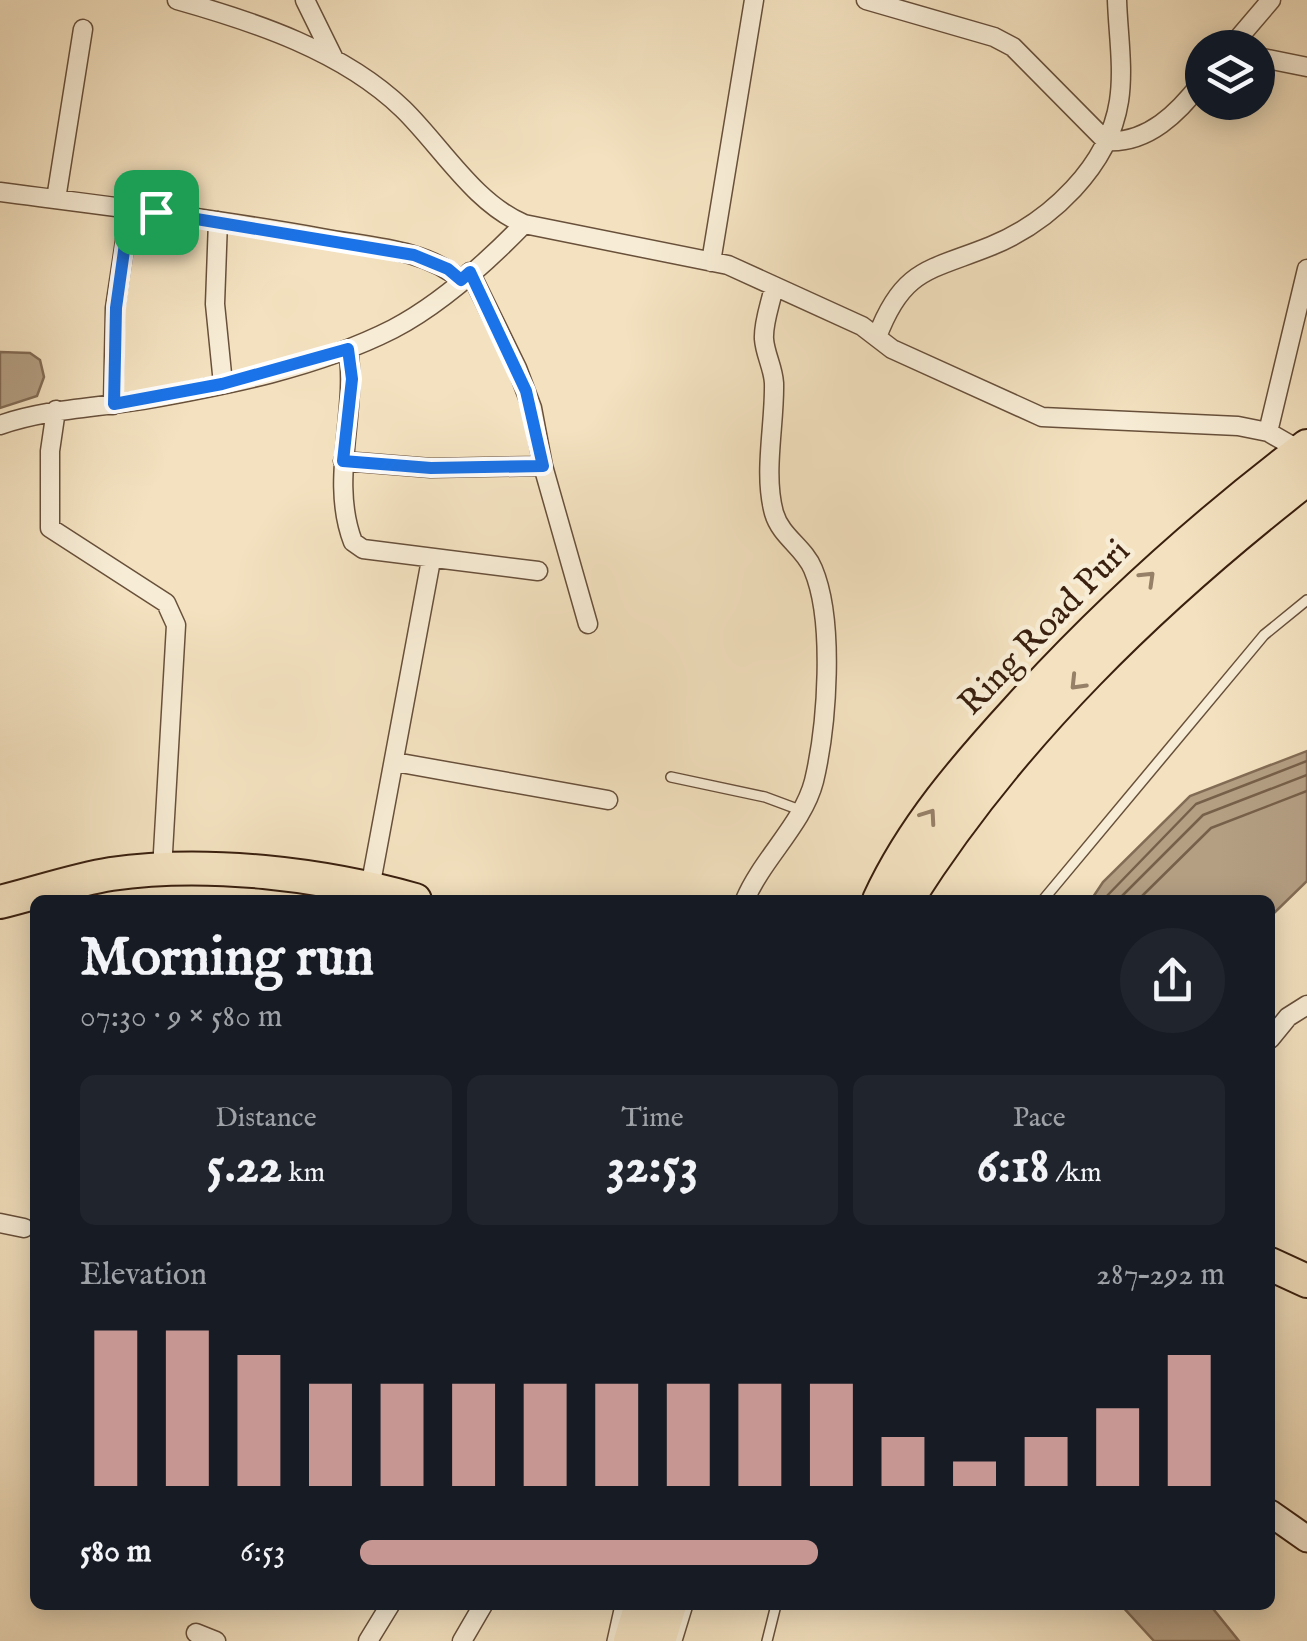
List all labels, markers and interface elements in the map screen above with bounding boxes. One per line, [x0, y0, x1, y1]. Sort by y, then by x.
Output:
map controls [1185, 30, 1275, 120]
button: layers [1185, 30, 1275, 120]
pin [114, 170, 199, 255]
icon: arrive [129, 185, 184, 240]
street label: Ring Road Puri [949, 530, 1141, 726]
one-way arrow [1137, 572, 1155, 590]
one-way arrow [1071, 672, 1089, 690]
one-way arrow [916, 809, 935, 828]
text: Morning run [80, 924, 374, 994]
button: share [1120, 928, 1225, 1033]
text: 07:30 · 9 × 580 m [80, 997, 283, 1038]
text: Distance [215, 1101, 316, 1136]
text: Time [621, 1101, 684, 1136]
text: Pace [1013, 1101, 1066, 1136]
text: 5.22 [207, 1136, 282, 1199]
text: 32:53 [606, 1136, 699, 1199]
text: 6:18 [977, 1136, 1049, 1199]
text: km [282, 1156, 325, 1191]
text: /km [1049, 1156, 1102, 1191]
text: Elevation [80, 1255, 207, 1296]
text: 287–292 m [1096, 1255, 1225, 1296]
text: 580 m [80, 1532, 152, 1573]
text: 6:53 [240, 1532, 285, 1573]

